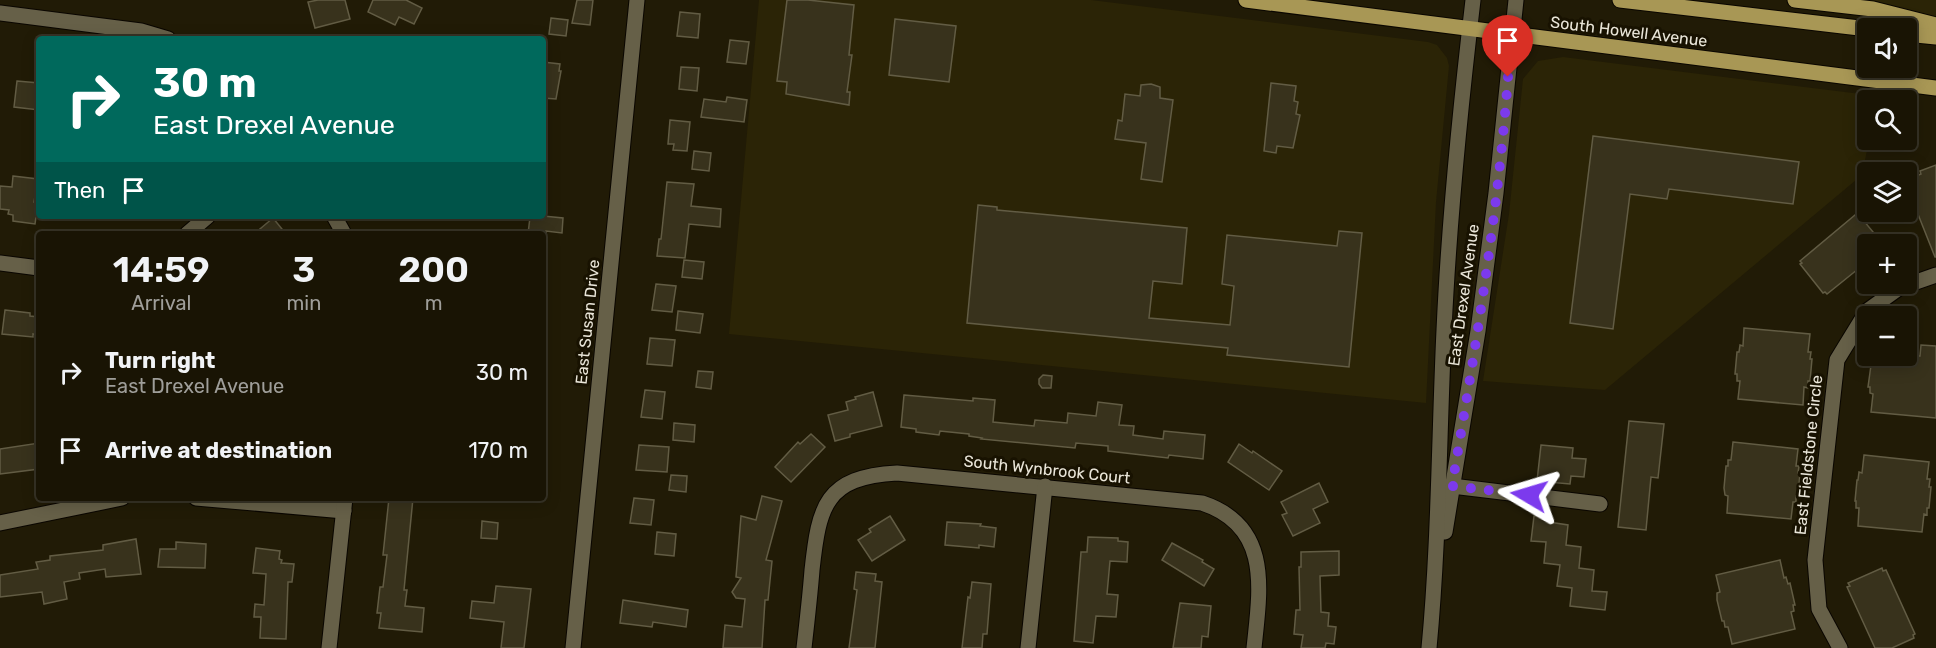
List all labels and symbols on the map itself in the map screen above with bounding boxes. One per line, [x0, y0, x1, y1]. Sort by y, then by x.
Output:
street label: South Howell Avenue [1549, 12, 1709, 51]
pin [1482, 15, 1533, 77]
street label: East Drexel Avenue [1444, 223, 1483, 367]
street label: East Susan Drive [571, 259, 604, 385]
street label: East Fieldstone Circle [1791, 374, 1826, 536]
street label: South Wynbrook Court [963, 451, 1131, 488]
position arrow [1497, 463, 1561, 527]

